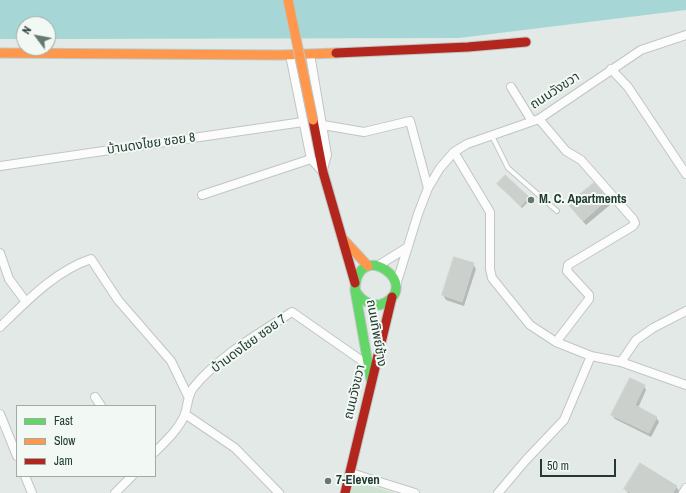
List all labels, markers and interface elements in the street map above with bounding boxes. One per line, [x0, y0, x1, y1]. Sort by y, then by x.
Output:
north arrow [16, 16, 56, 56]
text: N [19, 24, 34, 37]
street label: ถนนวังขวา [527, 69, 583, 113]
street label: บ้านดงไชย ซอย 8 [106, 130, 196, 158]
place label: M. C. Apartments [539, 192, 627, 208]
marker: M. C. Apartments [526, 195, 536, 205]
street label: ถนนทิพย์ช้าง [362, 298, 390, 368]
street label: บ้านดงไชย ซอย 7 [208, 312, 290, 376]
street label: ถนนวังขวา [341, 363, 369, 421]
legend [16, 405, 156, 477]
text: Fast [54, 413, 73, 429]
text: Slow [54, 433, 75, 449]
scale bar [542, 451, 618, 477]
text: Jam [54, 453, 73, 469]
text: 50 m [547, 458, 569, 474]
place label: 7-Eleven [336, 473, 380, 489]
marker: 7-Eleven [323, 476, 333, 486]

